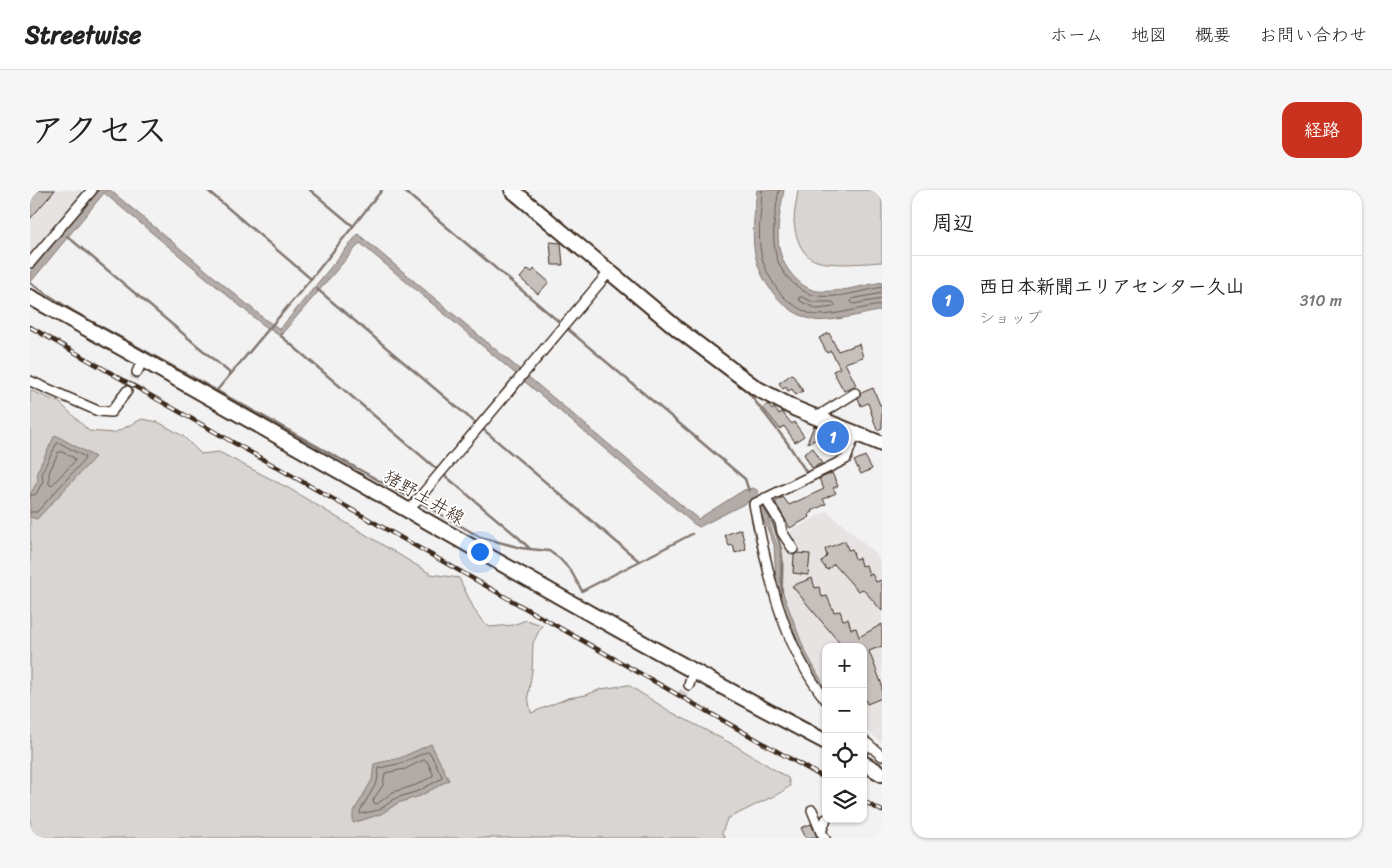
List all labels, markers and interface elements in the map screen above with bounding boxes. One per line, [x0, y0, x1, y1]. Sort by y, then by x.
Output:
text: Streetwise [25, 14, 141, 56]
text: ホーム [1050, 19, 1103, 51]
text: 地図 [1131, 19, 1167, 51]
text: 概要 [1195, 19, 1231, 51]
text: お問い合わせ [1259, 19, 1367, 51]
text: アクセス [30, 99, 168, 161]
button: 経路 [1282, 102, 1362, 158]
text: 周辺 [932, 204, 974, 242]
text: 西日本新聞エリアセンター久山 [979, 270, 1245, 303]
text: 1 [945, 286, 951, 315]
text: 310 m [1300, 286, 1342, 315]
text: ショップ [979, 303, 1042, 332]
pin: 1 [817, 418, 849, 456]
street label: 猪野土井線 [377, 461, 471, 533]
your location [467, 539, 493, 565]
map controls [822, 643, 867, 823]
button: + [822, 643, 867, 688]
button: − [822, 688, 867, 733]
button: locate [822, 733, 867, 778]
button: layers [822, 778, 867, 823]

